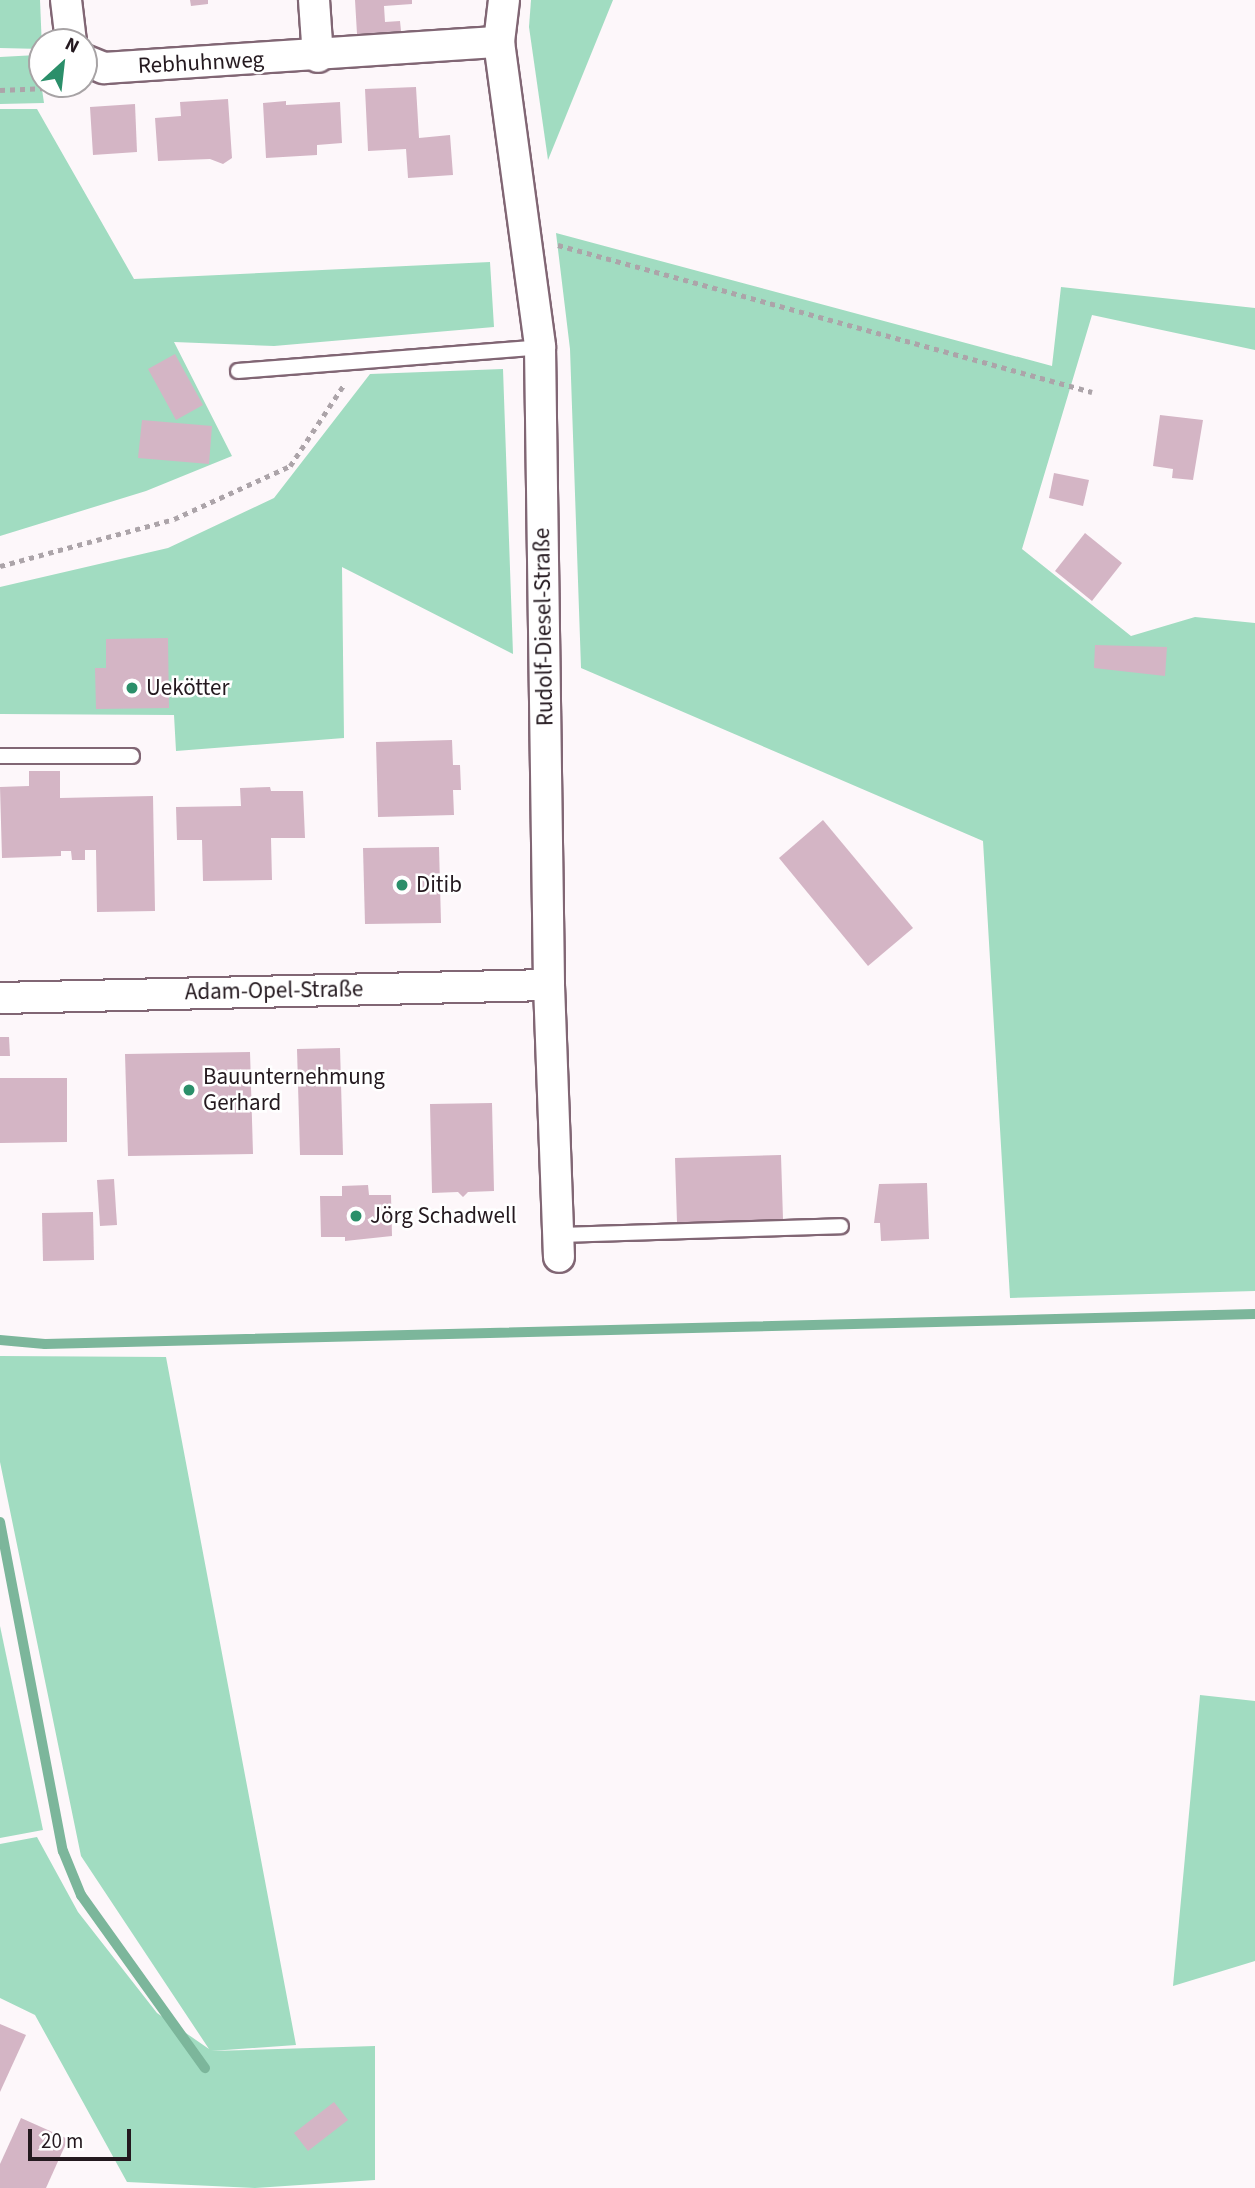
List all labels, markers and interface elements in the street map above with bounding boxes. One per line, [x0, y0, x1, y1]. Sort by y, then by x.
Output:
north arrow [28, 28, 98, 98]
text: N [60, 31, 84, 61]
street label: Rebhuhnweg [137, 46, 265, 80]
street label: Rudolf-Diesel-Straße [528, 528, 560, 726]
place label: Uekötter [146, 674, 229, 702]
marker: Uekötter [124, 680, 140, 696]
place label: Ditib [416, 871, 462, 899]
marker: Ditib [394, 877, 410, 893]
street label: Adam-Opel-Straße [185, 976, 363, 1006]
place label: Bauunternehmung Gerhard [203, 1063, 385, 1117]
marker: Bauunternehmung Gerhard [181, 1082, 197, 1098]
place label: Jörg Schadwell [370, 1202, 517, 1230]
marker: Jörg Schadwell [348, 1208, 364, 1224]
scale bar [32, 2114, 135, 2158]
text: 20 m [41, 2126, 83, 2156]

